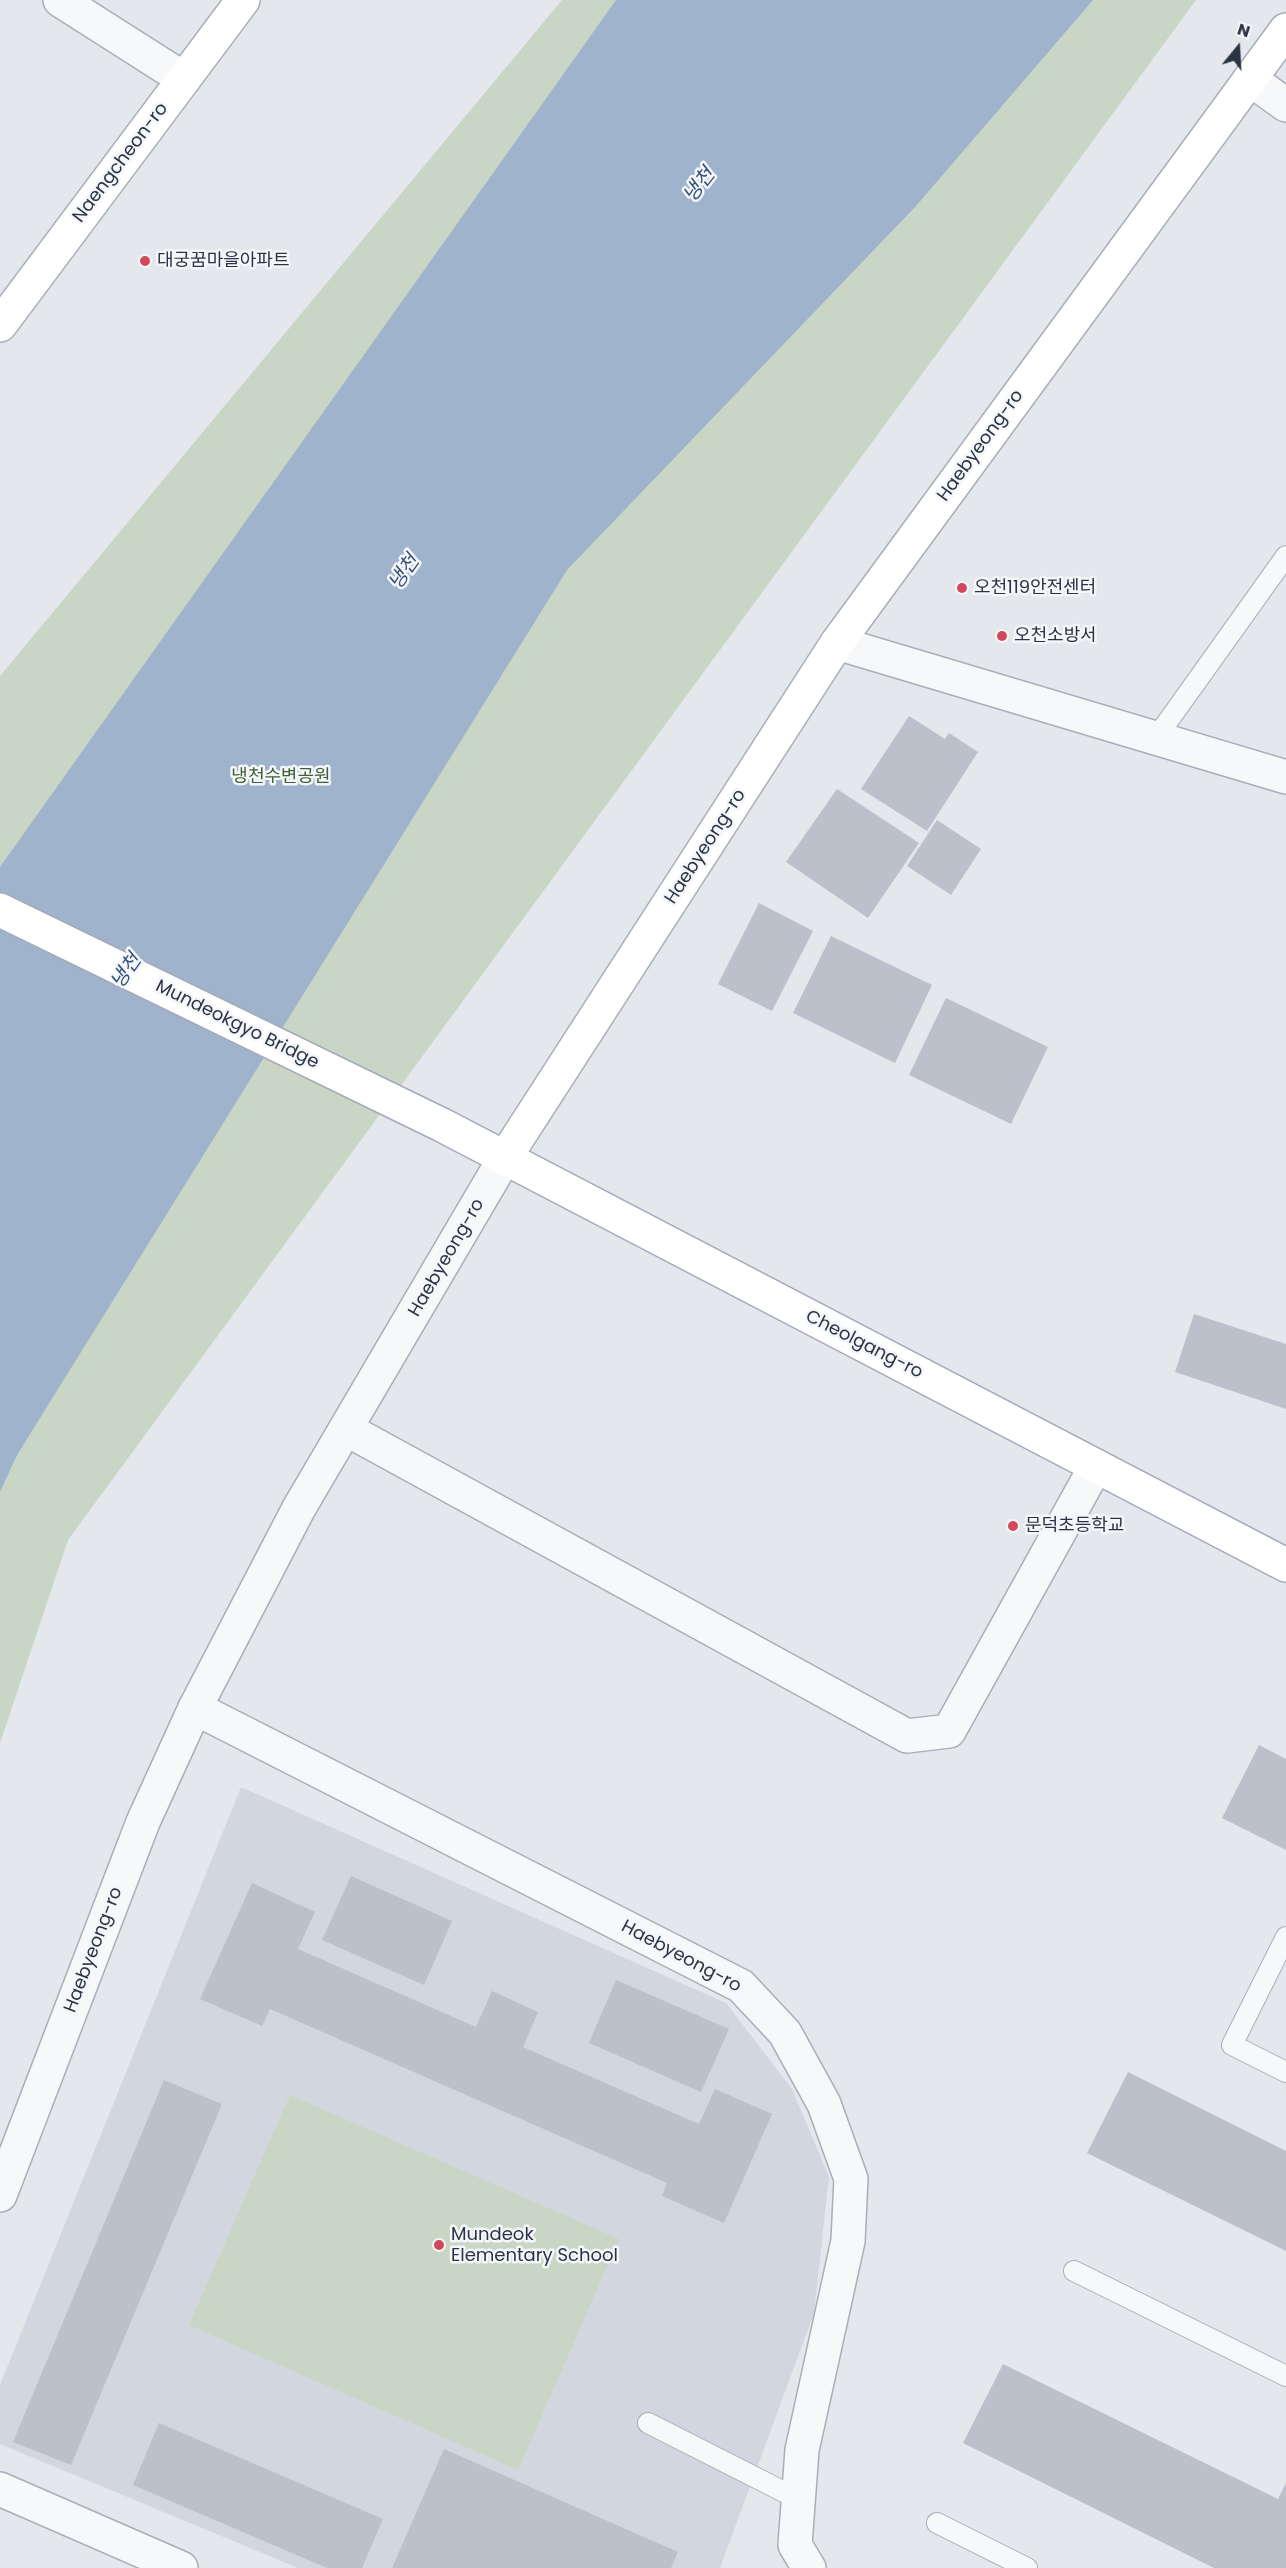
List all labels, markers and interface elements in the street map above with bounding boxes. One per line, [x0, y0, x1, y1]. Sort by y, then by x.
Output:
north arrow [1208, 18, 1268, 78]
text: N [1234, 18, 1253, 43]
street label: Naengcheon-ro [69, 99, 173, 227]
water label: 냉천 [679, 164, 721, 208]
place label: 대궁꿈마을아파트 [157, 250, 289, 272]
marker: 대궁꿈마을아파트 [138, 254, 152, 268]
street label: Haebyeong-ro [933, 386, 1029, 506]
water label: 냉천 [385, 551, 425, 595]
place label: 오천119안전센터 [974, 577, 1096, 599]
marker: 오천119안전센터 [955, 581, 969, 595]
place label: 오천소방서 [1014, 625, 1097, 647]
marker: 오천소방서 [995, 629, 1009, 643]
park label: 냉천수변공원 [231, 766, 331, 788]
street label: Haebyeong-ro [661, 786, 751, 908]
water label: 냉천 [107, 950, 147, 994]
street label: Mundeokgyo Bridge [152, 976, 322, 1074]
street label: Haebyeong-ro [404, 1195, 490, 1321]
street label: Cheolgang-ro [802, 1306, 926, 1384]
place label: 문덕초등학교 [1025, 1515, 1124, 1537]
marker: 문덕초등학교 [1006, 1519, 1020, 1533]
street label: Haebyeong-ro [60, 1884, 128, 2016]
street label: Haebyeong-ro [617, 1916, 745, 1998]
place label: Mundeok Elementary School [451, 2224, 618, 2266]
marker: Mundeok Elementary School [432, 2238, 446, 2252]

